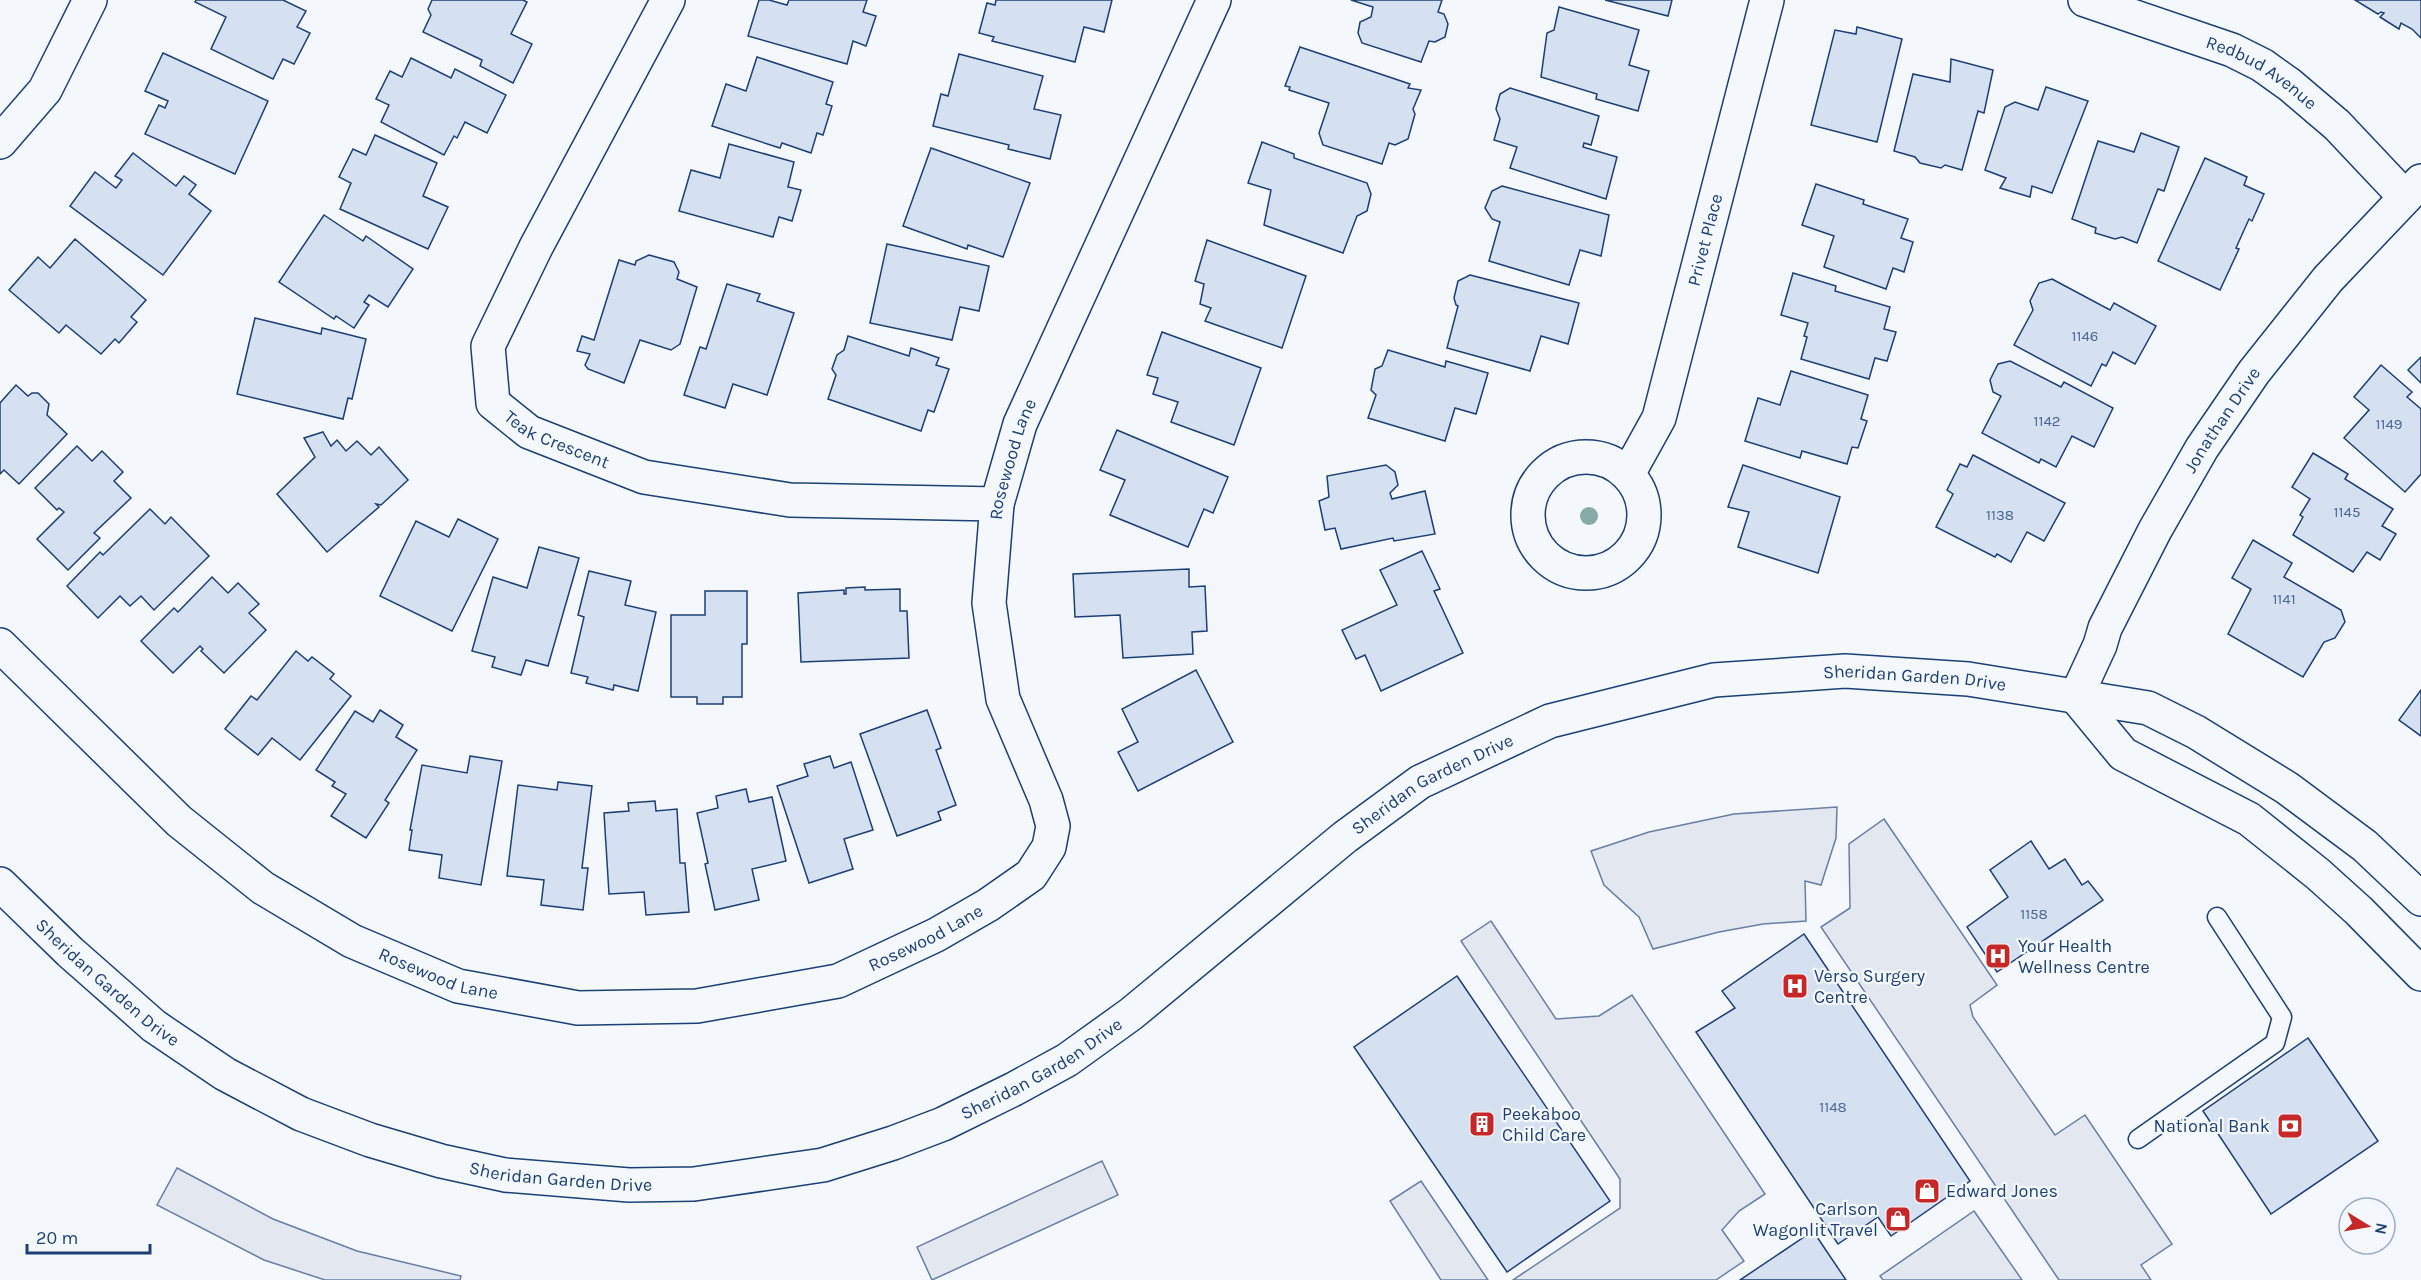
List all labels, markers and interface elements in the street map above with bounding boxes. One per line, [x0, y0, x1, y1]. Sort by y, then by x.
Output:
street label: Redbud Avenue [2203, 31, 2322, 114]
street label: Privet Place [1683, 191, 1728, 288]
house number: 1146 [2072, 327, 2098, 345]
street label: Jonathan Drive [2179, 363, 2265, 477]
street label: Rosewood Lane [985, 395, 1041, 521]
street label: Teak Crescent [500, 406, 613, 473]
house number: 1142 [2034, 412, 2061, 430]
house number: 1149 [2376, 415, 2403, 433]
house number: 1145 [2334, 503, 2360, 521]
house number: 1138 [1986, 506, 2014, 524]
house number: 1141 [2272, 590, 2296, 608]
street label: Sheridan Garden Drive [1822, 660, 2008, 696]
street label: Sheridan Garden Drive [1347, 729, 1517, 839]
street label: Rosewood Lane [865, 899, 987, 976]
house number: 1158 [2020, 905, 2048, 923]
street label: Sheridan Garden Drive [31, 914, 184, 1051]
place label: Your Health Wellness Centre [2018, 935, 2150, 978]
hospital icon: Your Health Wellness Centre [1983, 941, 2013, 971]
street label: Rosewood Lane [375, 943, 500, 1004]
place label: Verso Surgery Centre [1814, 965, 1926, 1008]
hospital icon: Verso Surgery Centre [1780, 971, 1810, 1001]
street label: Sheridan Garden Drive [957, 1013, 1126, 1125]
house number: 1148 [1819, 1098, 1847, 1116]
place label: Peekaboo Child Care [1502, 1103, 1586, 1146]
building icon: Peekaboo Child Care [1467, 1109, 1497, 1139]
bank icon: National Bank [2275, 1111, 2305, 1141]
place label: National Bank [2154, 1115, 2270, 1137]
street label: Sheridan Garden Drive [467, 1156, 652, 1196]
shop icon: Edward Jones [1912, 1176, 1942, 1206]
place label: Edward Jones [1946, 1180, 2058, 1202]
north arrow [2337, 1196, 2397, 1256]
place label: Carlson Wagonlit Travel [1753, 1198, 1878, 1241]
shop icon: Carlson Wagonlit Travel [1883, 1204, 1913, 1234]
scale bar [27, 1217, 150, 1255]
text: N [2371, 1221, 2392, 1236]
text: 20 m [36, 1227, 78, 1249]

